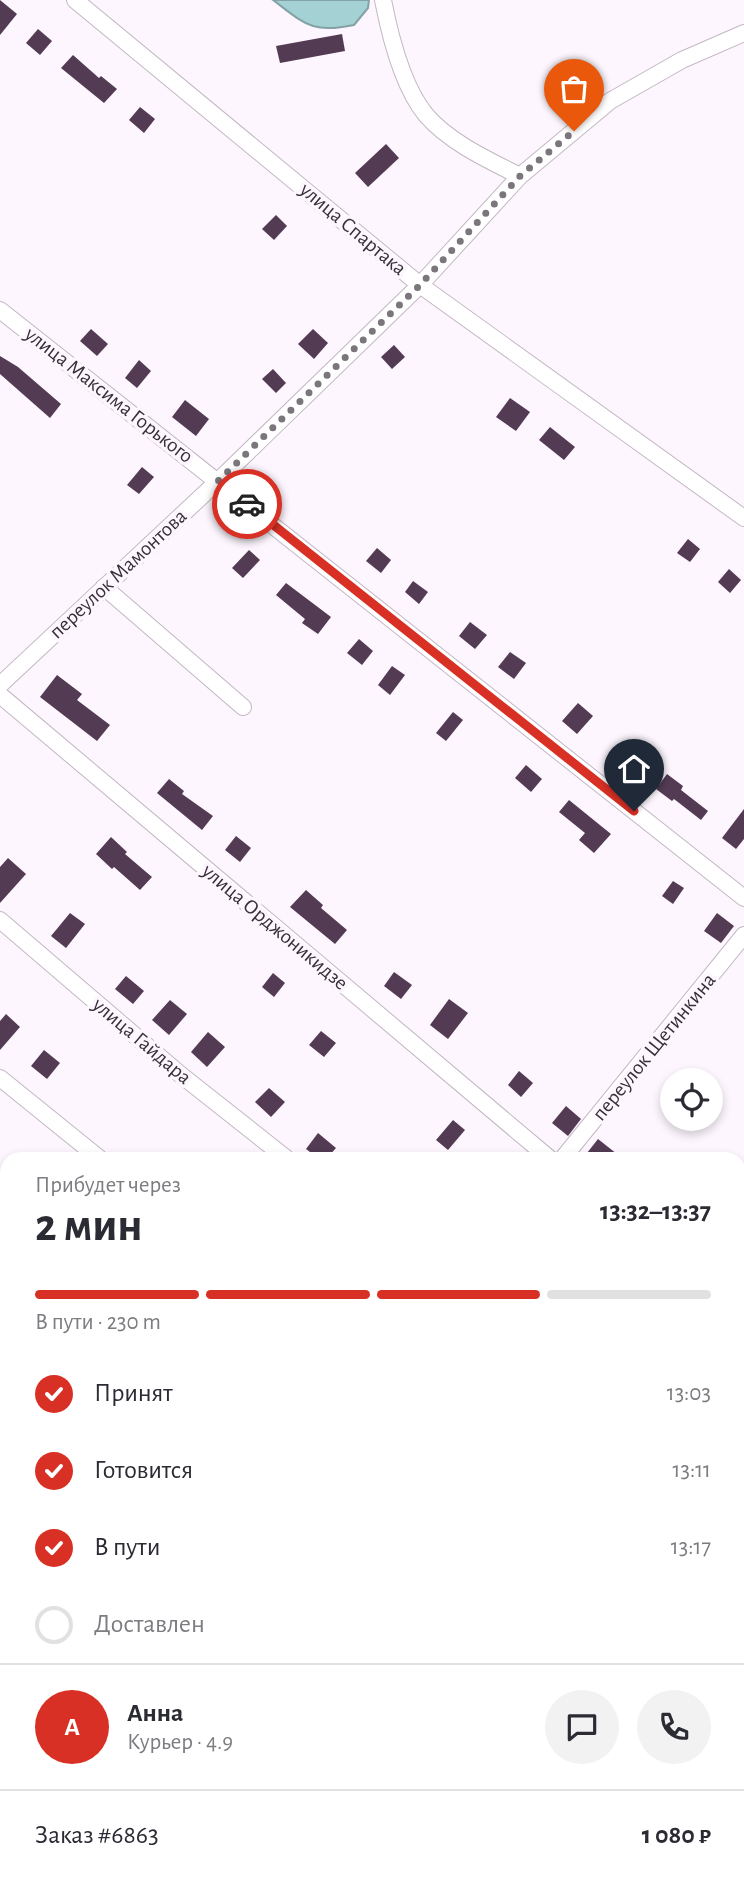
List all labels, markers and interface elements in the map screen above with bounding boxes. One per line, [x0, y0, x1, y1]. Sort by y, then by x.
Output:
pin [544, 59, 604, 131]
icon: bag [555, 70, 593, 108]
street label: улица Спартака [295, 178, 410, 280]
street label: улица Максима Горького [20, 322, 197, 467]
courier [212, 469, 282, 539]
icon: car [228, 485, 266, 523]
street label: переулок Мамонтова [45, 505, 191, 643]
pin [604, 739, 664, 811]
icon: home [615, 750, 653, 788]
street label: улица Орджоникидзе [197, 859, 352, 994]
street label: переулок Щетинкина [588, 969, 720, 1125]
street label: улица Гайдара [88, 993, 196, 1088]
map controls [660, 1068, 723, 1131]
button: locate [660, 1068, 723, 1131]
text: Прибудет через [35, 1174, 181, 1197]
text: 13:32–13:37 [600, 1198, 711, 1224]
text: 2 мин [35, 1203, 143, 1249]
text: В пути · 230 m [35, 1311, 161, 1334]
icon: check [35, 1375, 73, 1413]
text: Принят [94, 1380, 173, 1406]
text: 13:03 [667, 1382, 711, 1405]
icon: check [35, 1452, 73, 1490]
text: Готовится [94, 1457, 193, 1483]
text: 13:11 [673, 1459, 711, 1482]
icon: check [35, 1529, 73, 1567]
text: В пути [94, 1534, 160, 1560]
text: 13:17 [671, 1536, 711, 1559]
text: Доставлен [94, 1611, 205, 1637]
button: chat [545, 1690, 619, 1764]
button: phone [637, 1690, 711, 1764]
text: Анна [127, 1700, 183, 1726]
text: А [64, 1714, 80, 1740]
text: Курьер · 4.9 [127, 1731, 233, 1754]
text: Заказ #6863 [35, 1822, 159, 1848]
text: 1 080 ₽ [642, 1822, 711, 1848]

